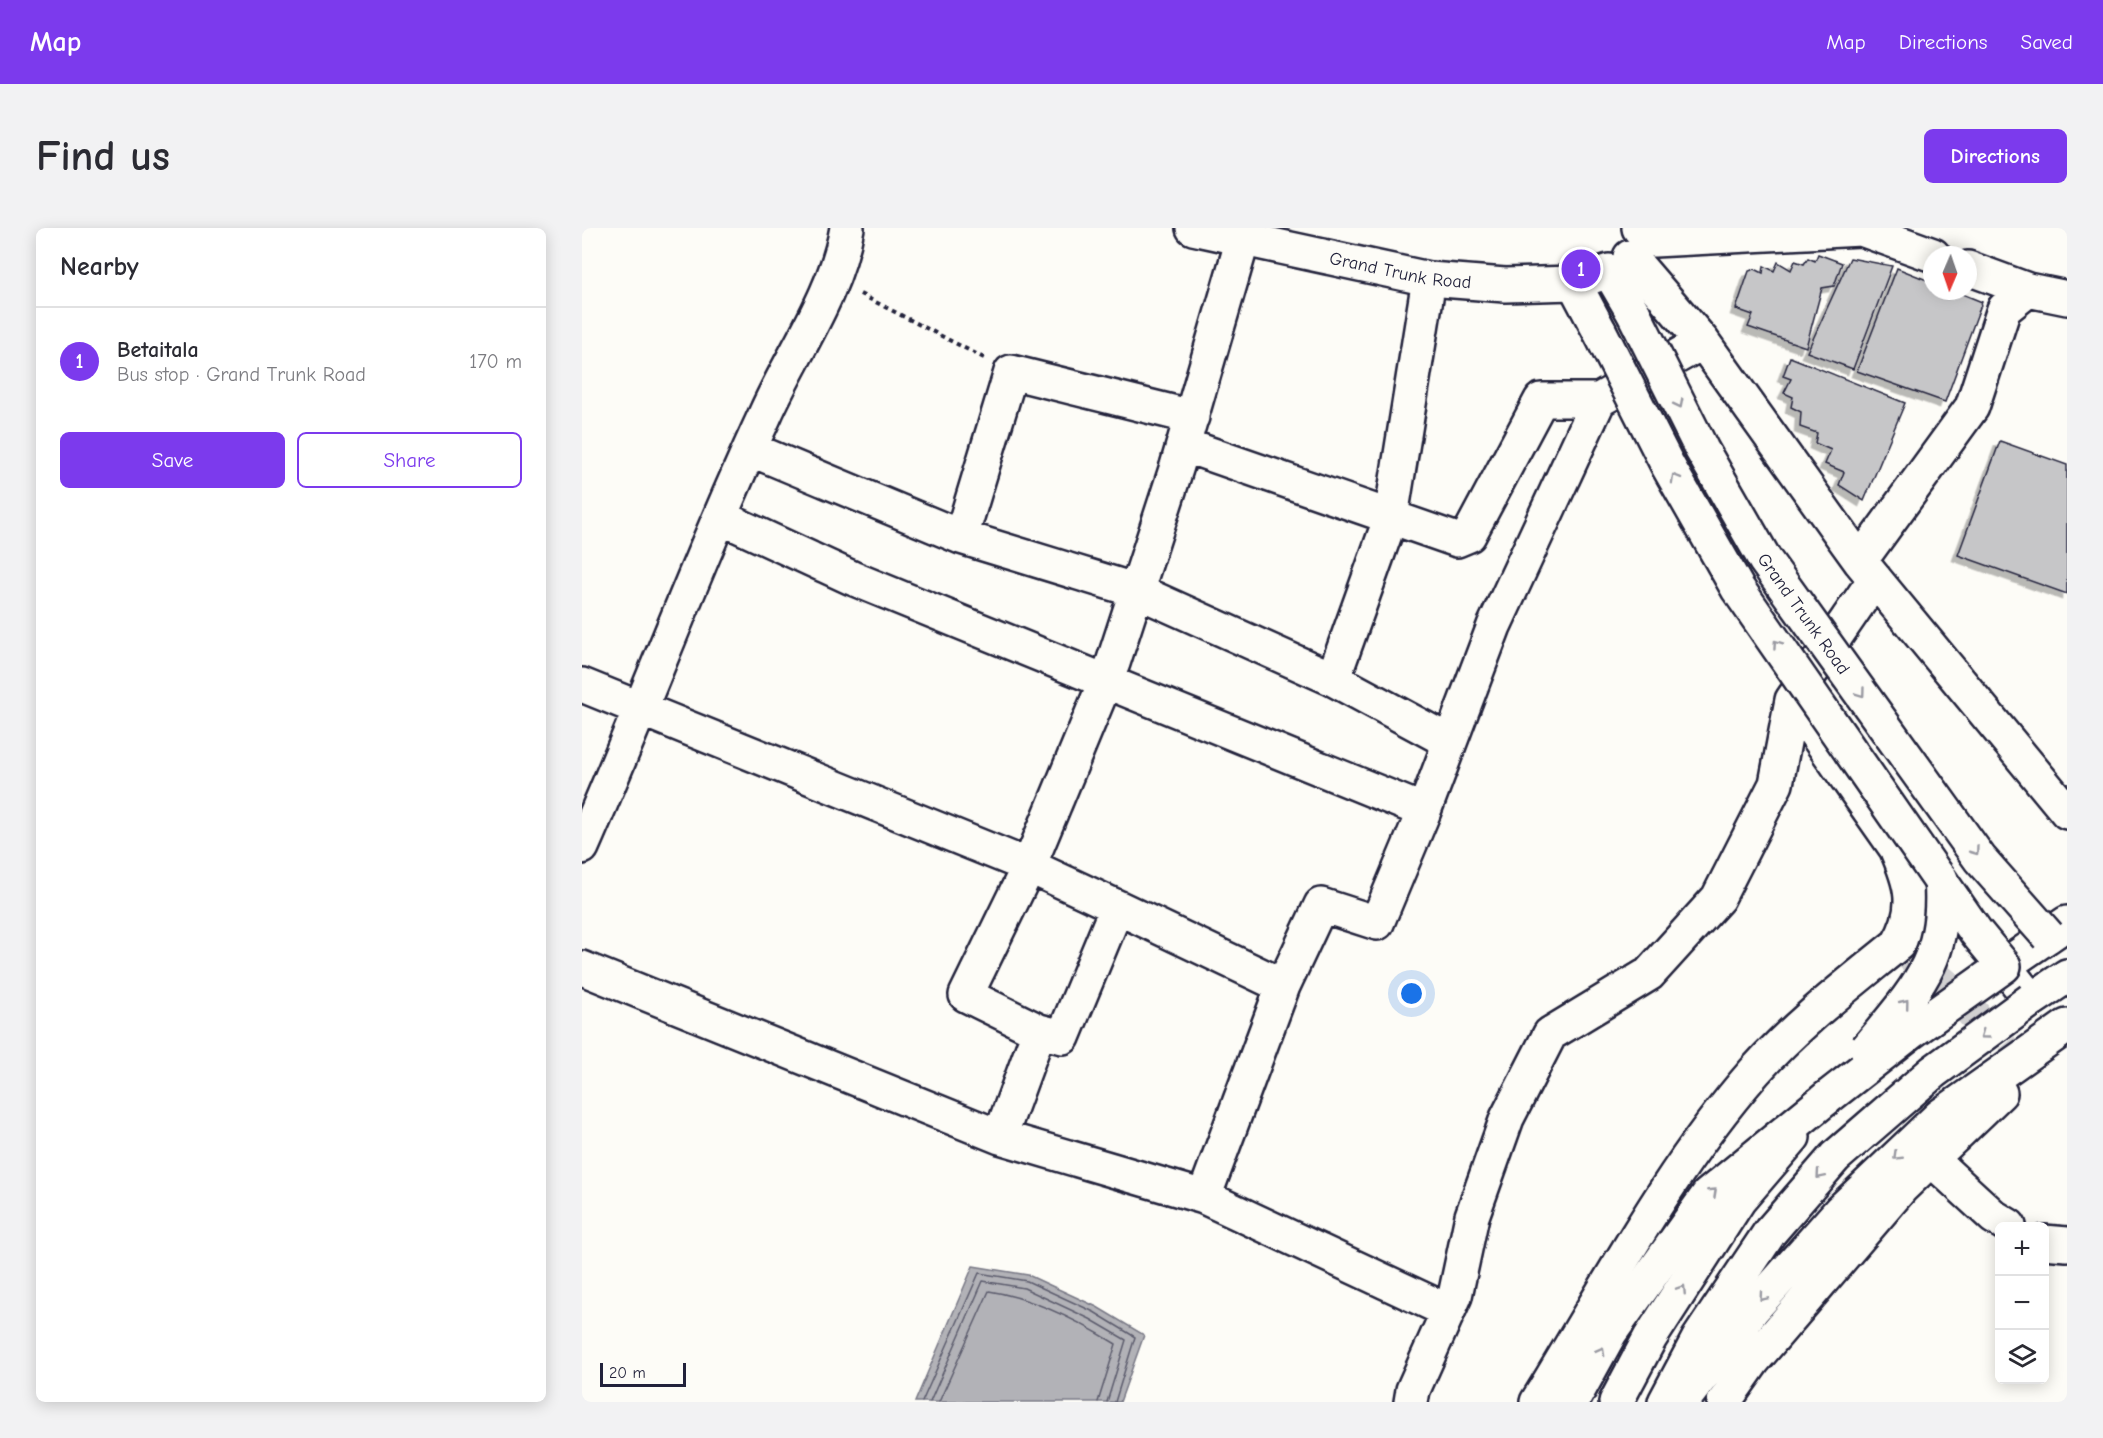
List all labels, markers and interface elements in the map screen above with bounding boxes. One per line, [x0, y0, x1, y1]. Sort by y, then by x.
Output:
text: Map [30, 26, 81, 58]
text: Map [1826, 30, 1866, 54]
text: Directions [1899, 30, 1988, 54]
text: Saved [2021, 30, 2073, 54]
button: Directions [1924, 129, 2067, 183]
text: Find us [36, 132, 170, 181]
pin: 1 [1562, 246, 1600, 291]
north arrow [1923, 246, 1977, 300]
street label: Grand Trunk Road [1328, 248, 1472, 293]
text: Nearby [60, 252, 139, 282]
text: Betaitala [117, 337, 199, 363]
text: 1 [76, 350, 83, 373]
text: 170 m [469, 350, 522, 373]
text: Bus stop · Grand Trunk Road [117, 363, 366, 386]
one-way arrow [1671, 398, 1683, 409]
button: Save [60, 432, 285, 488]
button: Share [297, 432, 522, 488]
one-way arrow [1671, 474, 1682, 484]
street label: Grand Trunk Road [1753, 549, 1854, 679]
one-way arrow [1773, 640, 1784, 651]
one-way arrow [1854, 686, 1865, 697]
one-way arrow [1968, 844, 1979, 855]
your location [1397, 979, 1426, 1008]
one-way arrow [1897, 998, 1908, 1009]
one-way arrow [1979, 1027, 1990, 1038]
one-way arrow [1894, 1149, 1904, 1160]
one-way arrow [1816, 1168, 1827, 1179]
one-way arrow [1706, 1188, 1716, 1199]
map controls [1995, 1222, 2049, 1384]
button: + [1995, 1222, 2049, 1276]
button: − [1995, 1276, 2049, 1330]
one-way arrow [1674, 1285, 1686, 1295]
one-way arrow [1759, 1291, 1770, 1301]
button: layers [1995, 1330, 2049, 1384]
one-way arrow [1593, 1347, 1605, 1357]
scale bar [600, 1360, 686, 1388]
text: 20 m [609, 1364, 646, 1382]

